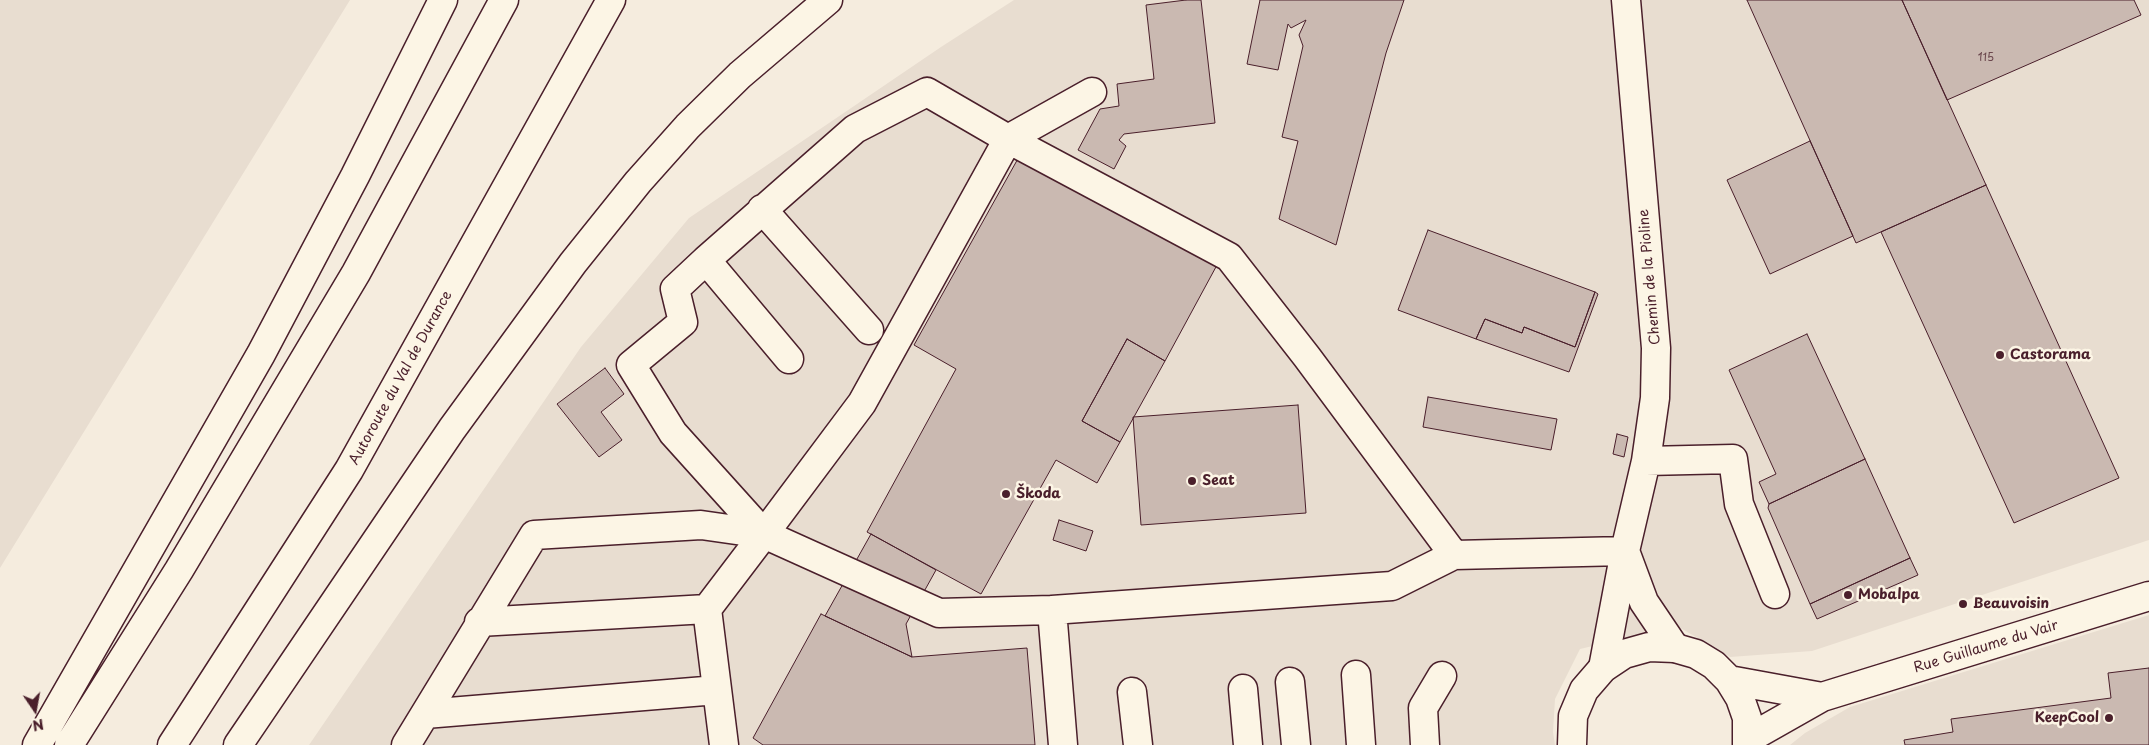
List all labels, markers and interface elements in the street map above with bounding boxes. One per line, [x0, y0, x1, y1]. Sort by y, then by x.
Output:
house number: 115 [1978, 51, 1994, 65]
street label: Chemin de la Pioline [1636, 208, 1664, 346]
street label: Autoroute du Val de Durance [346, 288, 456, 468]
place label: Castorama [2010, 347, 2091, 363]
marker: Castorama [1994, 349, 2006, 361]
place label: Seat [1202, 473, 1235, 489]
marker: Seat [1186, 475, 1198, 487]
place label: Škoda [1016, 486, 1061, 502]
marker: Škoda [1000, 488, 1012, 500]
place label: Mobalpa [1858, 587, 1920, 603]
marker: Mobalpa [1842, 589, 1854, 601]
place label: Beauvoisin [1973, 596, 2049, 612]
marker: Beauvoisin [1957, 598, 1969, 610]
street label: Rue Guillaume du Vair [1912, 617, 2060, 677]
north arrow [10, 685, 60, 735]
place label: KeepCool [2035, 710, 2099, 726]
marker: KeepCool [2103, 712, 2115, 724]
text: N [31, 714, 46, 737]

